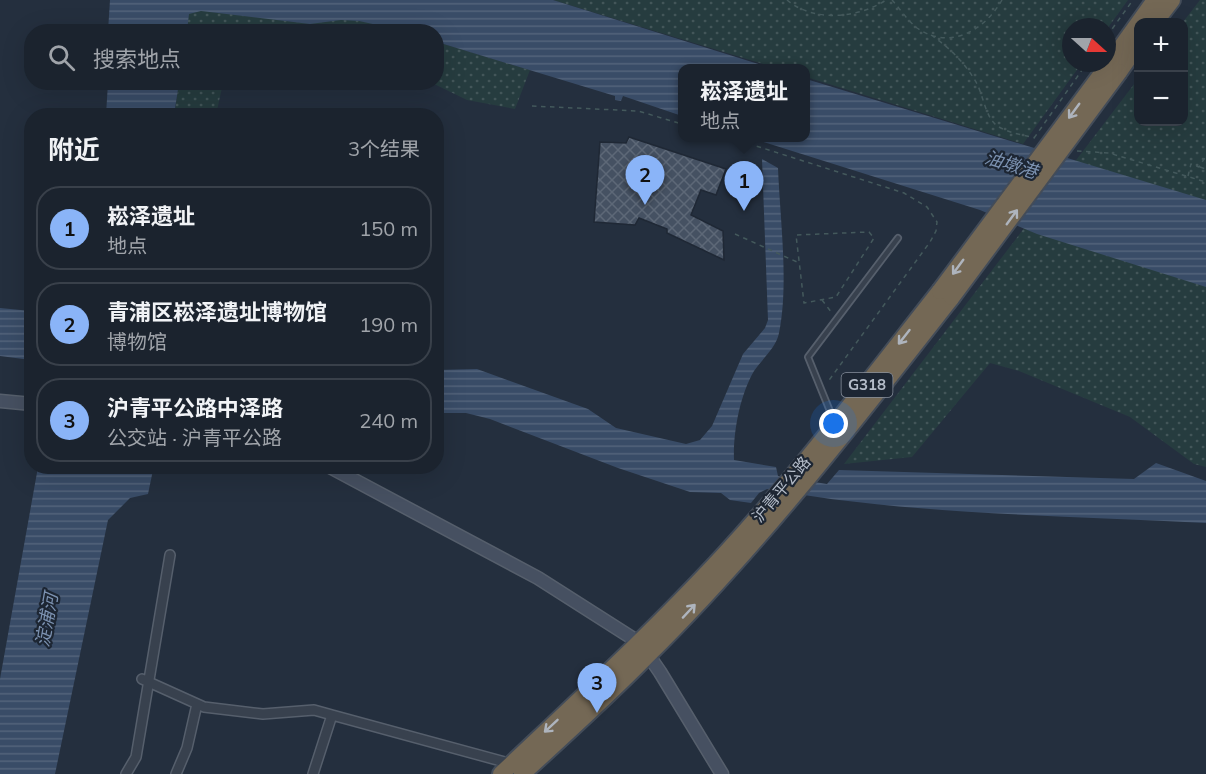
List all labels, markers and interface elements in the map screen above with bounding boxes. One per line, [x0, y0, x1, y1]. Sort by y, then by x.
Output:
north arrow [1062, 18, 1116, 72]
map controls [1134, 18, 1188, 126]
button: + [1134, 18, 1188, 72]
search box [24, 24, 444, 90]
icon: search [45, 41, 78, 74]
text: 搜索地点 [93, 45, 181, 73]
popup [678, 64, 810, 142]
button: − [1134, 72, 1188, 126]
text: 崧泽遗址 [700, 77, 788, 105]
one-way arrow [1068, 102, 1080, 118]
text: 地点 [700, 108, 740, 133]
text: 附近 [48, 133, 100, 166]
text: 3个结果 [348, 136, 420, 161]
water label: 油墩港 [982, 146, 1043, 184]
pin: 2 [626, 156, 664, 205]
pin: 1 [724, 162, 764, 211]
text: 崧泽遗址 [107, 202, 195, 230]
one-way arrow [1006, 209, 1018, 225]
text: 1 [64, 216, 76, 241]
text: 150 m [359, 216, 418, 241]
text: 地点 [107, 233, 147, 258]
one-way arrow [952, 259, 964, 275]
text: 青浦区崧泽遗址博物馆 [107, 298, 327, 326]
text: 2 [64, 312, 76, 337]
text: 190 m [359, 312, 418, 337]
text: 博物馆 [107, 329, 167, 354]
one-way arrow [898, 329, 911, 345]
road number: G318 [842, 373, 892, 397]
text: 沪青平公路中泽路 [107, 394, 283, 422]
text: 3 [64, 408, 76, 433]
text: 240 m [359, 408, 418, 433]
your location [819, 409, 848, 438]
text: 公交站 · 沪青平公路 [107, 425, 282, 450]
street label: 沪青平公路 [748, 452, 814, 526]
water label: 淀浦河 [30, 588, 63, 648]
one-way arrow [682, 604, 696, 619]
pin: 3 [578, 664, 616, 713]
one-way arrow [544, 719, 559, 734]

